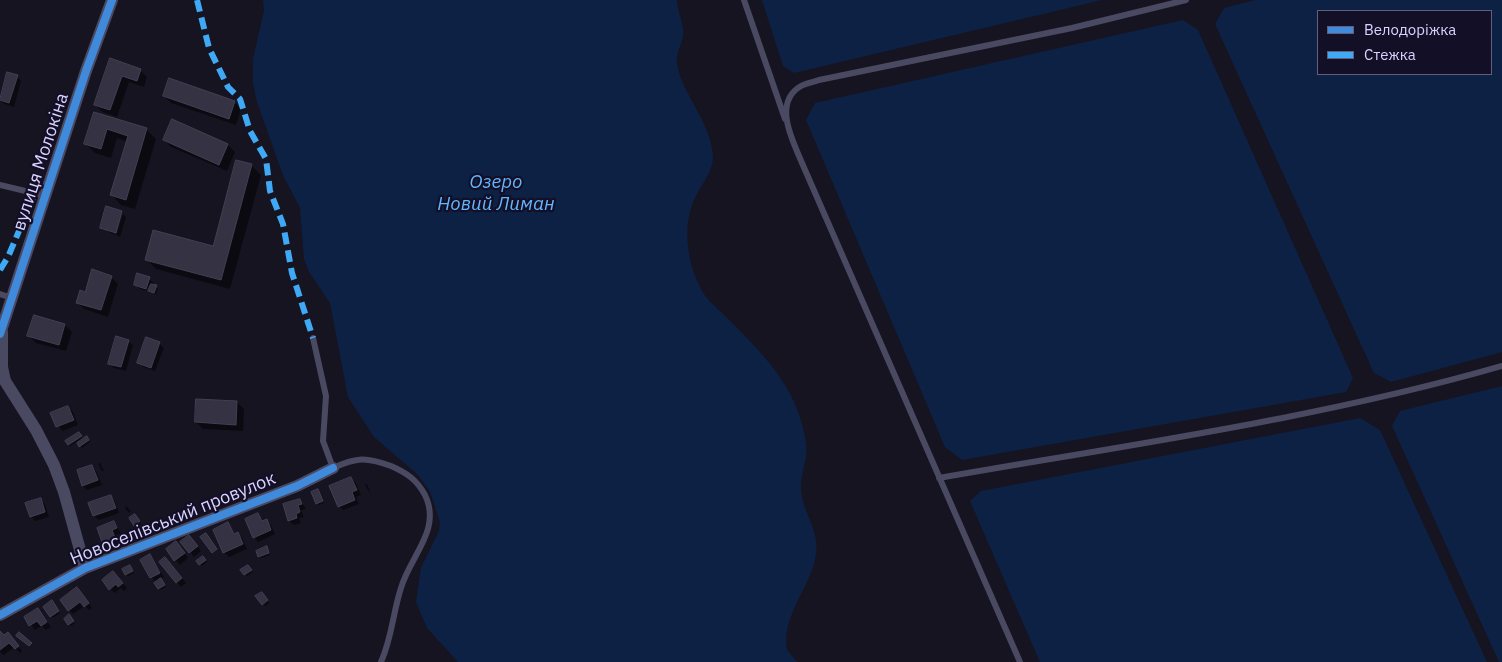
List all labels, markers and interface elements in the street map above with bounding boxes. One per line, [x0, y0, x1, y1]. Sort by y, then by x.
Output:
legend [1317, 10, 1492, 75]
text: Велодоріжка [1364, 20, 1456, 39]
text: Стежка [1364, 45, 1416, 64]
street label: вулиця Молокіна [9, 90, 73, 234]
water label: Озеро Новий Лиман [437, 172, 555, 216]
street label: Новоселівський провулок [67, 468, 279, 570]

